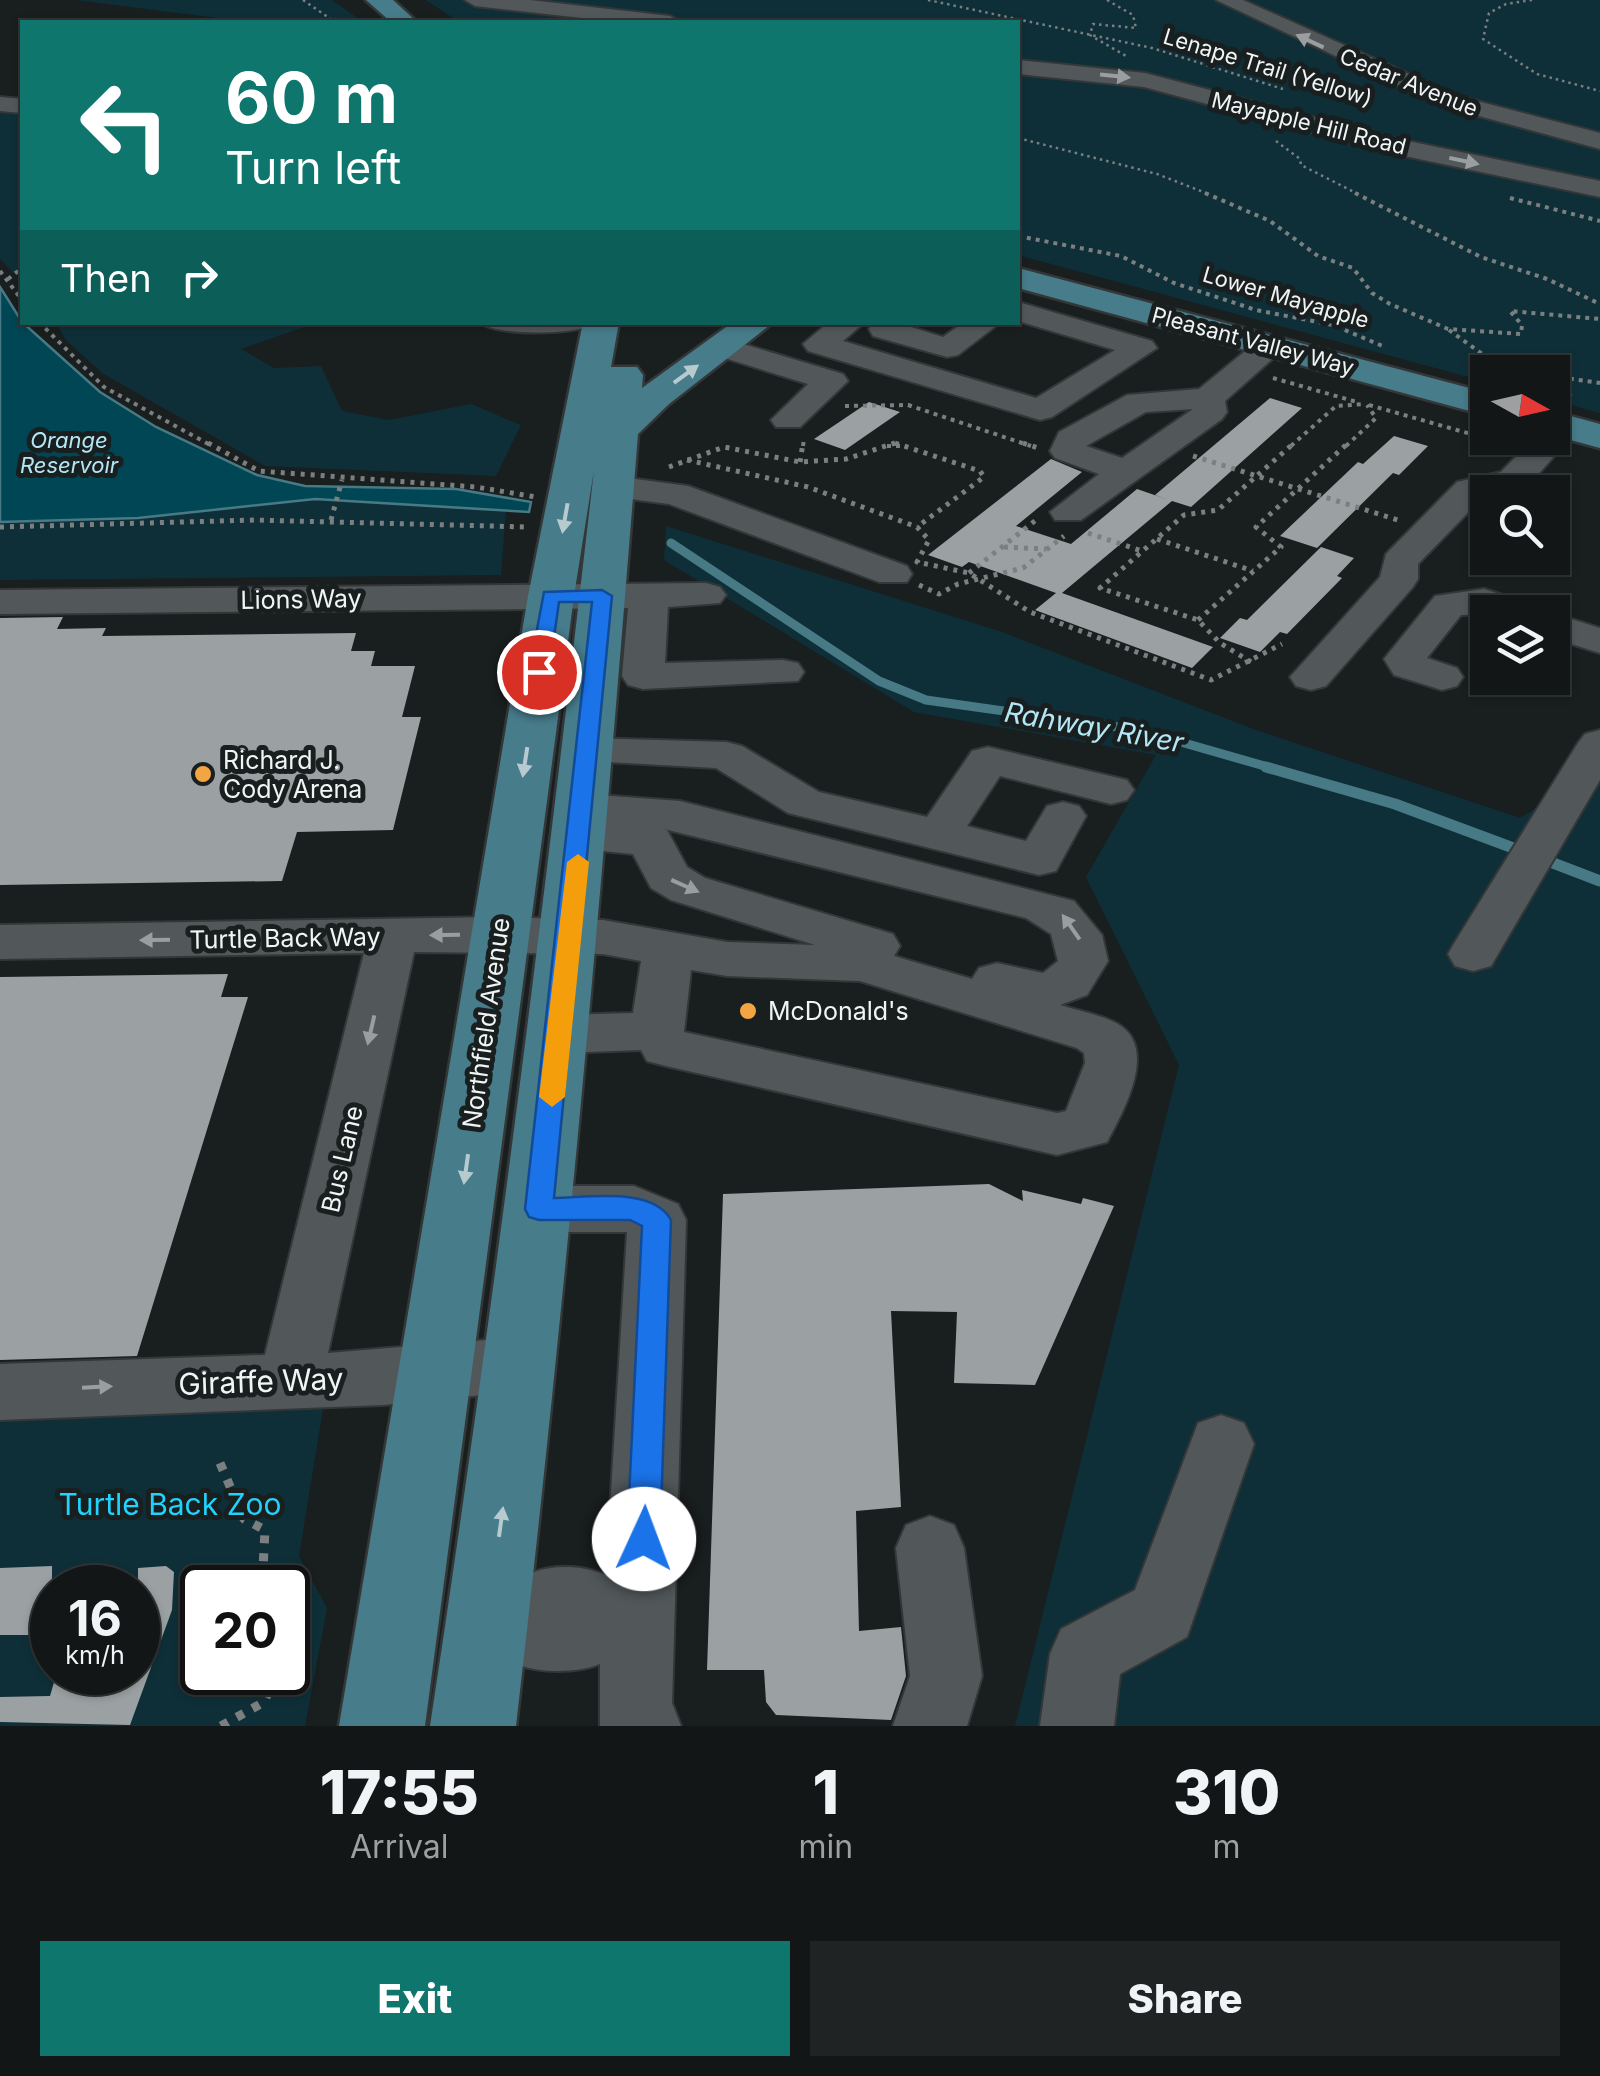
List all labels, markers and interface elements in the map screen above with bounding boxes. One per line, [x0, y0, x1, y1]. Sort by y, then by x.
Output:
street label: Lenape Trail (Yellow) [1160, 23, 1376, 111]
one-way arrow [1296, 32, 1325, 49]
street label: Cedar Avenue [1336, 43, 1482, 121]
text: 60 m [225, 55, 398, 140]
icon: left [60, 60, 190, 190]
one-way arrow [1099, 68, 1131, 84]
street label: Mayapple Hill Road [1209, 86, 1409, 160]
text: Turn left [225, 140, 401, 195]
one-way arrow [1449, 153, 1480, 169]
icon: right [172, 250, 227, 305]
text: Then [60, 255, 152, 301]
street label: Lower Mayapple [1200, 261, 1372, 333]
street label: Pleasant Valley Way [1149, 302, 1357, 380]
north arrow [1470, 355, 1570, 455]
map controls [1470, 355, 1570, 695]
one-way arrow [673, 365, 699, 384]
water label: Orange Reservoir [20, 427, 119, 478]
button: search [1470, 475, 1570, 575]
one-way arrow [557, 503, 572, 535]
street label: Lions Way [240, 583, 362, 615]
button: layers [1470, 595, 1570, 695]
pin [497, 630, 582, 715]
icon: arrive [512, 645, 567, 700]
water label: Rahway River [1002, 695, 1187, 760]
place label: Richard J. Cody Arena [223, 745, 362, 804]
one-way arrow [517, 746, 532, 778]
marker: Richard J. Cody Arena [192, 763, 214, 785]
one-way arrow [671, 878, 700, 894]
one-way arrow [1062, 914, 1082, 941]
street label: Northfield Avenue [456, 916, 516, 1130]
street label: Turtle Back Way [189, 921, 381, 955]
one-way arrow [429, 927, 461, 943]
one-way arrow [139, 932, 171, 948]
place label: McDonald's [768, 996, 909, 1026]
marker: McDonald's [737, 1000, 759, 1022]
one-way arrow [363, 1015, 378, 1046]
street label: Bus Lane [315, 1103, 369, 1215]
one-way arrow [458, 1154, 474, 1185]
street label: Giraffe Way [178, 1360, 344, 1402]
one-way arrow [82, 1379, 114, 1395]
park label: Turtle Back Zoo [58, 1486, 282, 1522]
position arrow [592, 1487, 696, 1591]
one-way arrow [493, 1505, 509, 1537]
speed limit sign: 20 [180, 1565, 310, 1695]
text: 16 [68, 1588, 122, 1648]
text: km/h [65, 1640, 125, 1670]
text: 17:55 [320, 1756, 479, 1828]
text: 1 [813, 1756, 839, 1828]
text: 310 [1173, 1756, 1280, 1828]
text: Arrival [350, 1827, 448, 1866]
text: min [799, 1827, 853, 1866]
text: m [1213, 1827, 1241, 1866]
button: Exit [40, 1941, 790, 2056]
button: Share [810, 1941, 1560, 2056]

